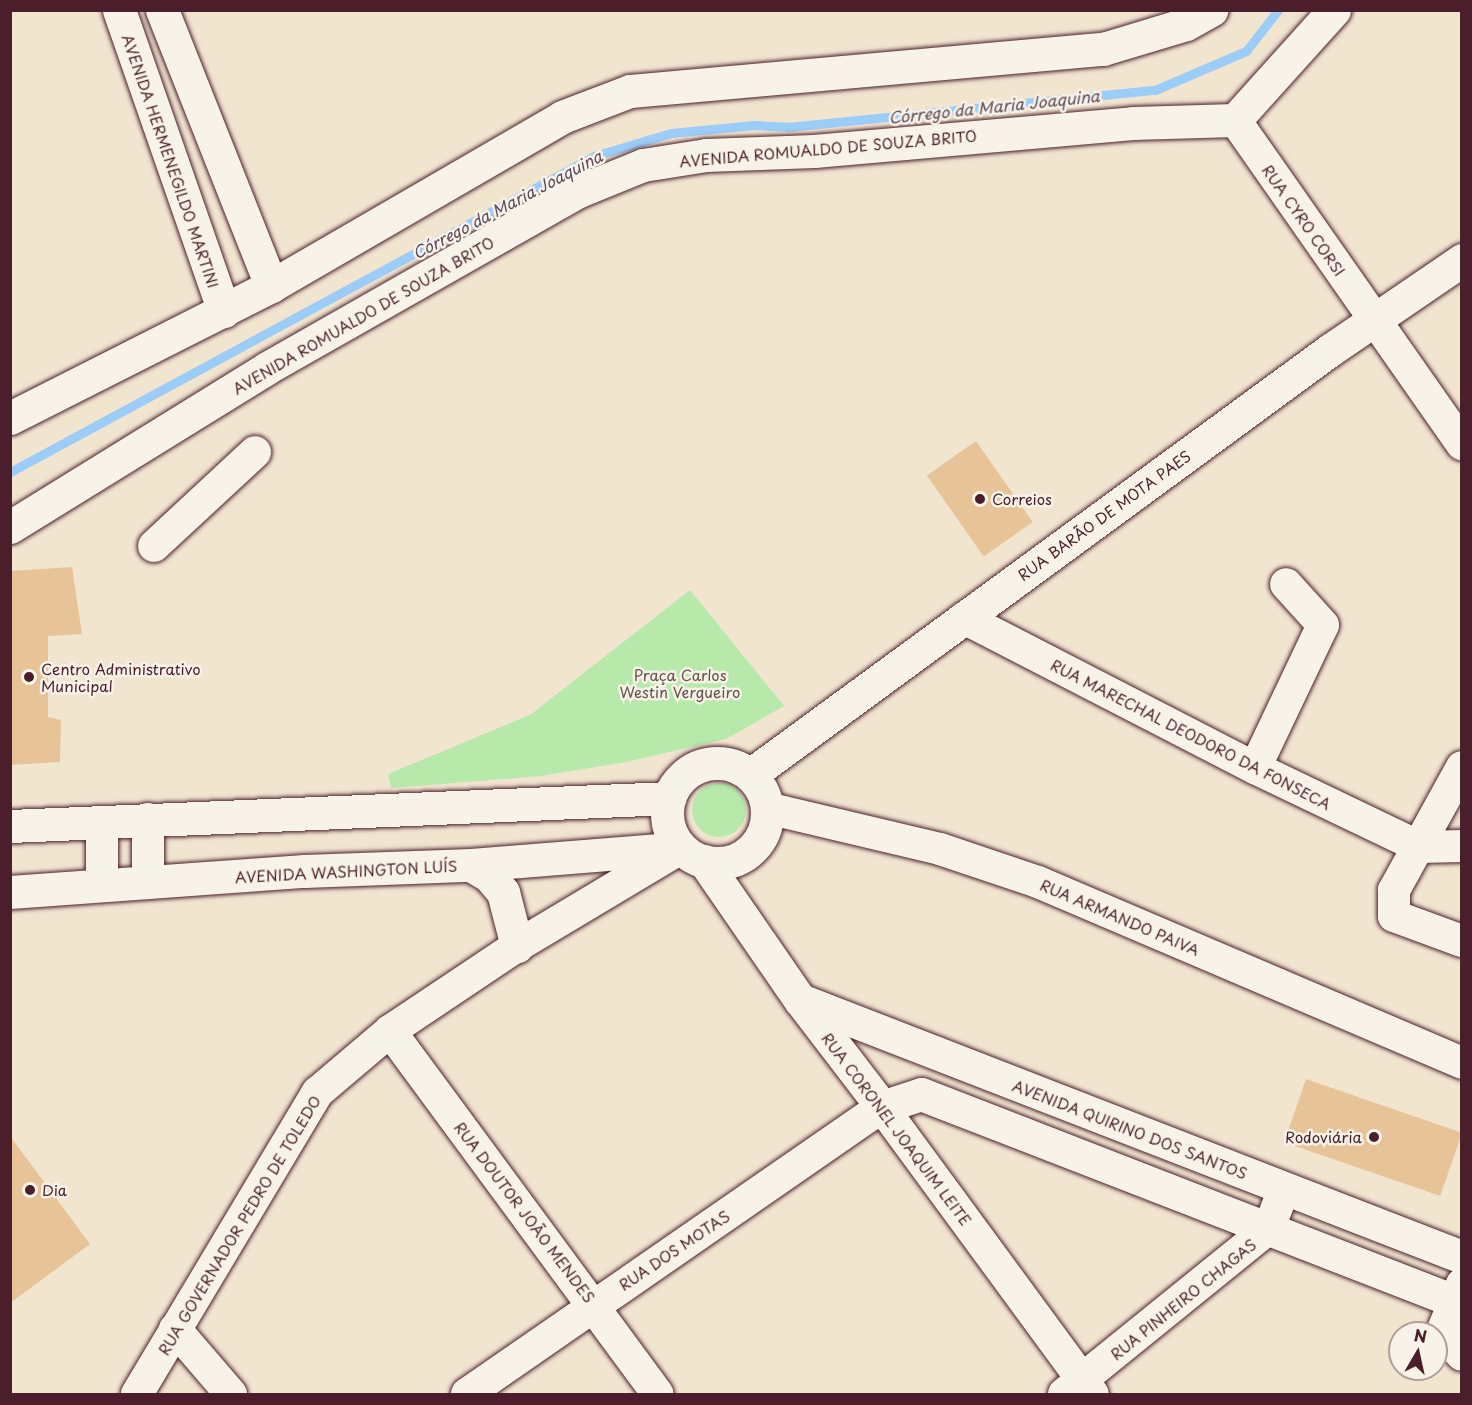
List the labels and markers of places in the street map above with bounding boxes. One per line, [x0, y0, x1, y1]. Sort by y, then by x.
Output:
place label: Correios [992, 490, 1052, 508]
marker: Correios [973, 492, 987, 506]
place label: Centro Administrativo Municipal [41, 659, 201, 694]
marker: Centro Administrativo Municipal [22, 670, 36, 684]
place label: Rodoviária [1285, 1128, 1362, 1146]
marker: Rodoviária [1367, 1130, 1381, 1144]
place label: Dia [42, 1181, 67, 1199]
marker: Dia [23, 1183, 37, 1197]

